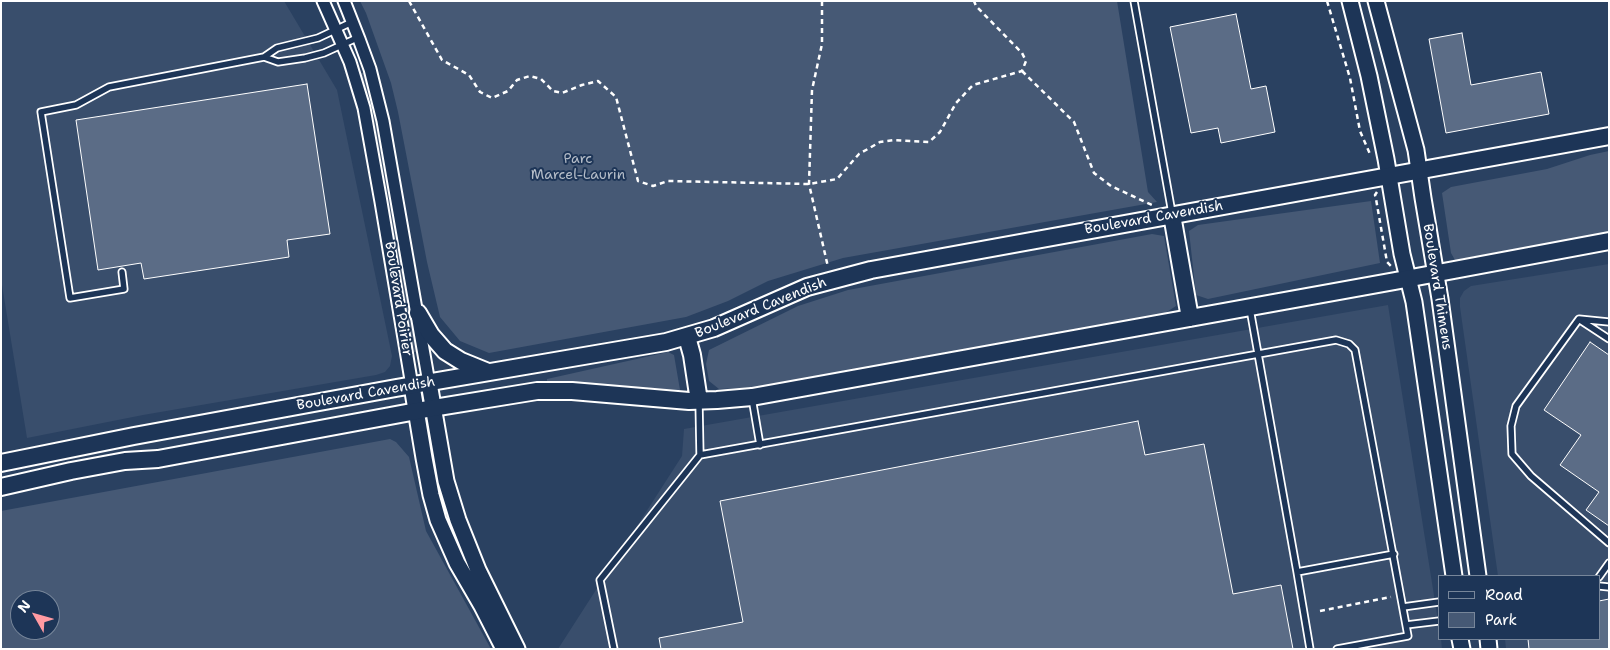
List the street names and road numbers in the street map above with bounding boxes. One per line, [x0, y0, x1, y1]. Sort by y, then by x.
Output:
street label: Boulevard Cavendish [1083, 198, 1225, 238]
street label: Boulevard Thimens [1419, 223, 1455, 351]
street label: Boulevard Poirier [381, 240, 415, 358]
street label: Boulevard Cavendish [693, 274, 829, 342]
street label: Boulevard Cavendish [295, 374, 437, 414]

